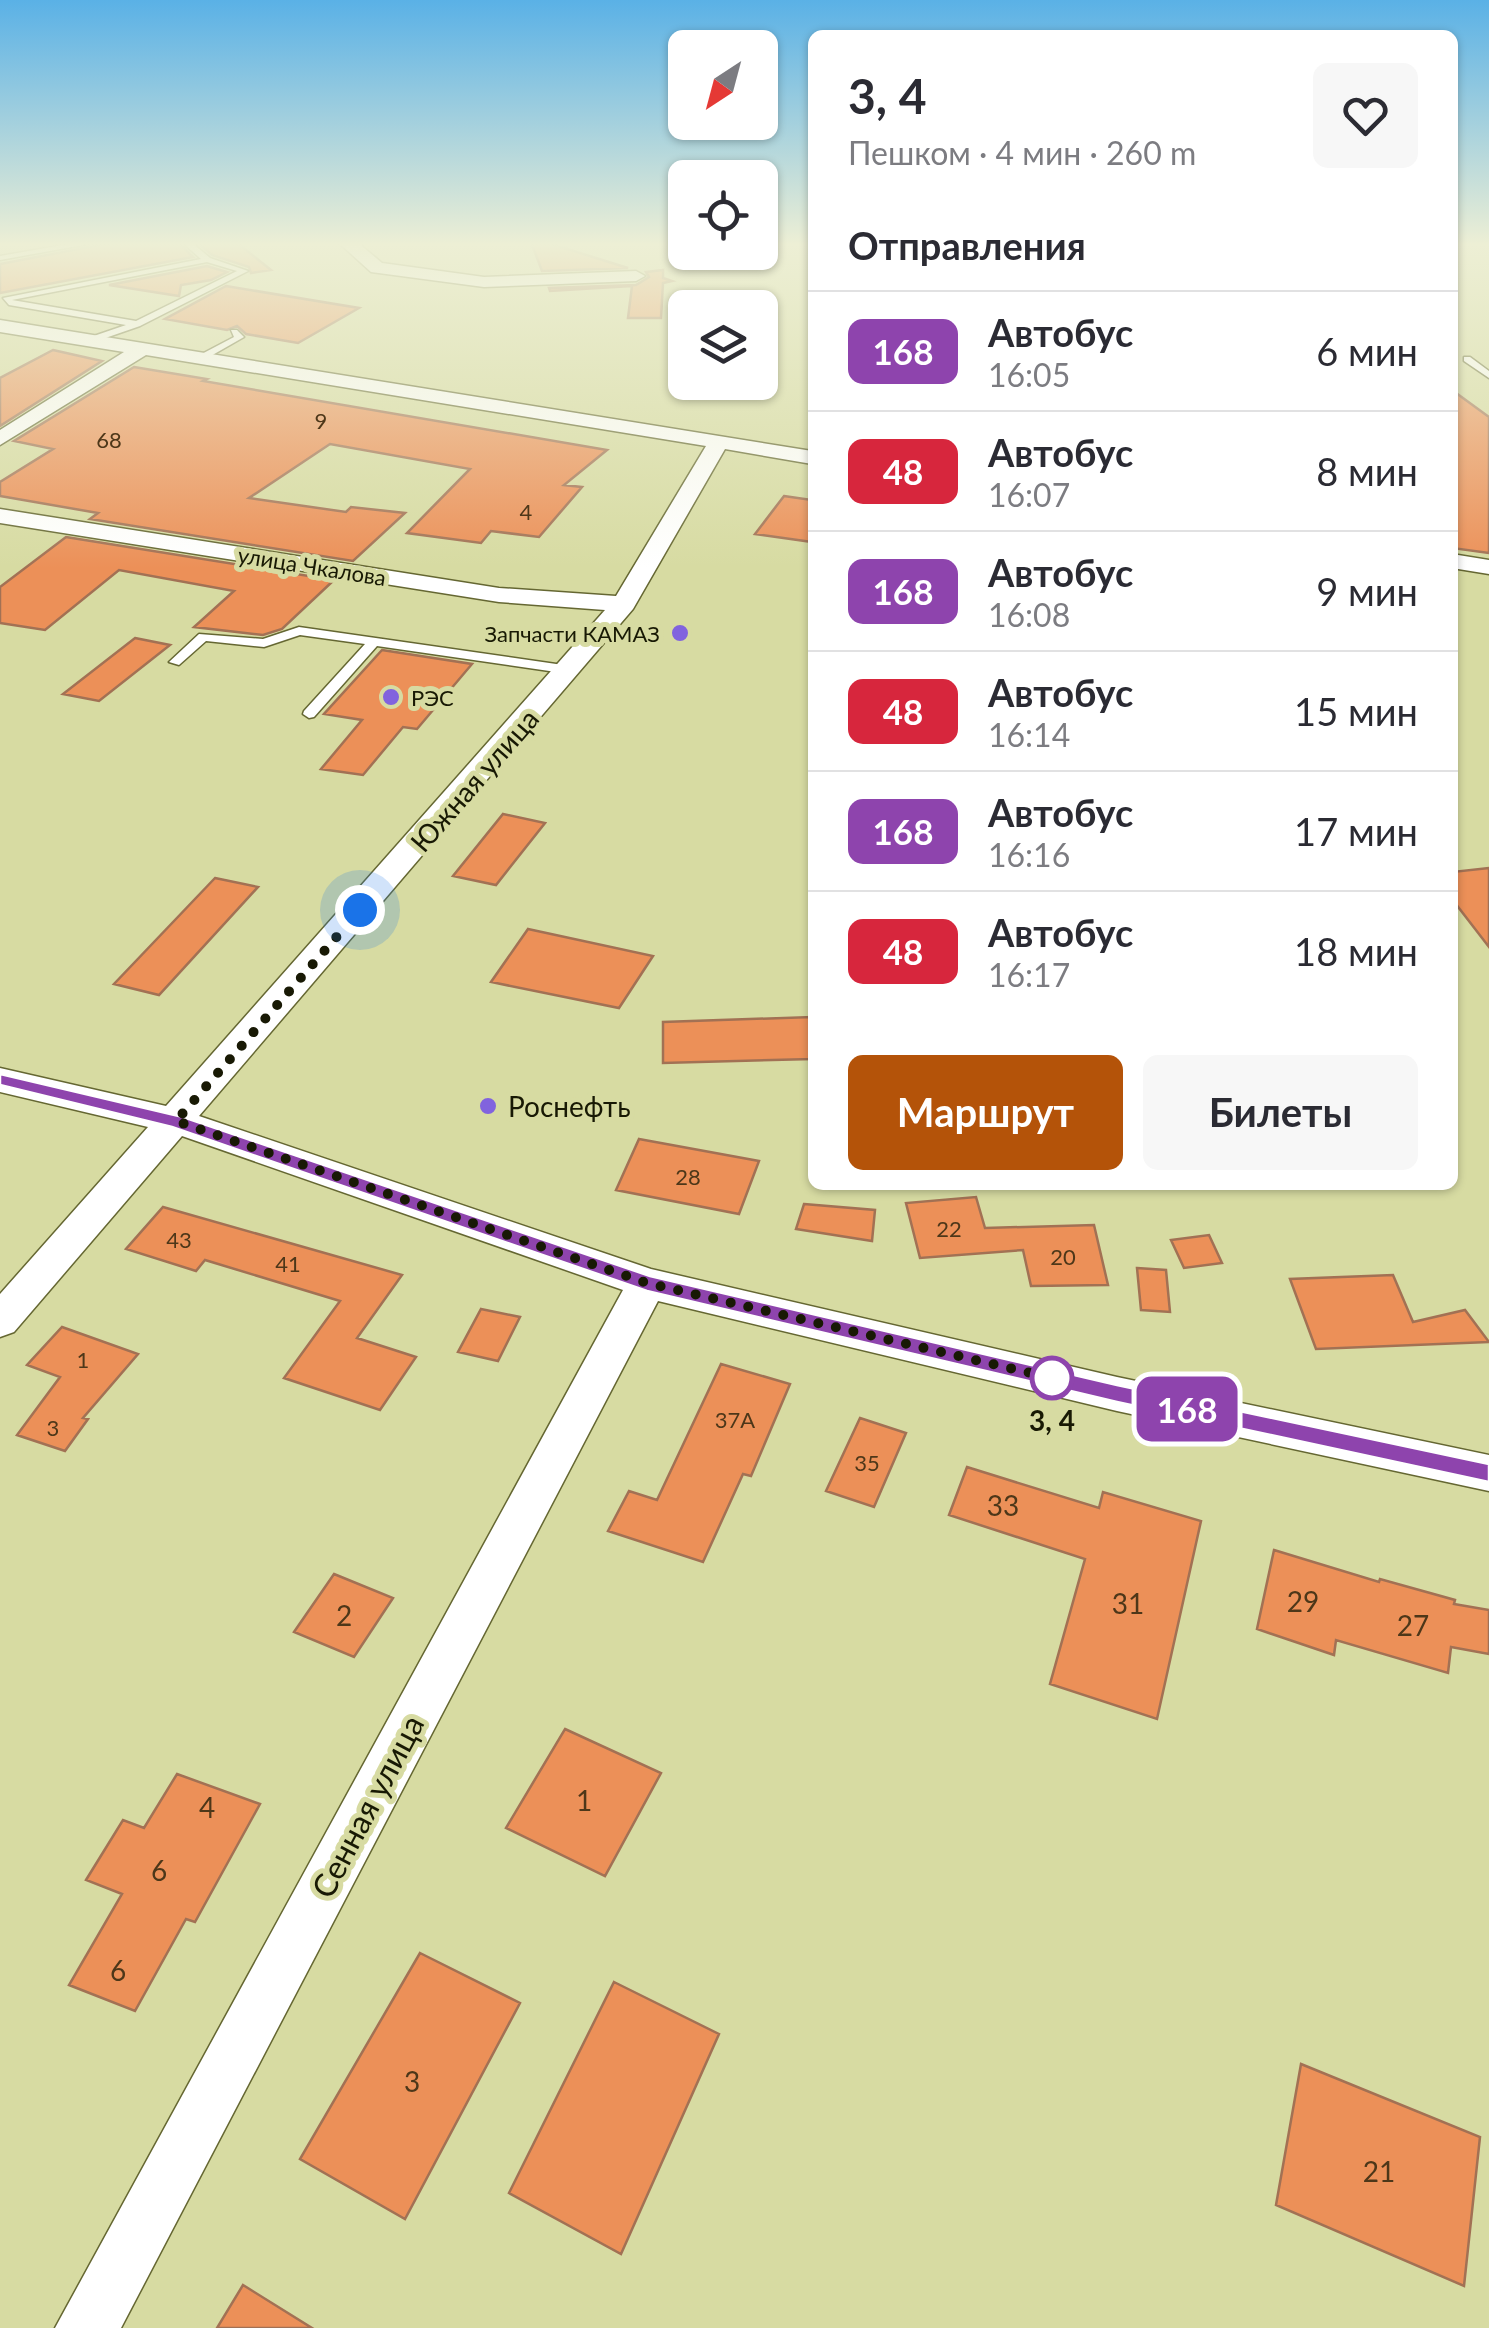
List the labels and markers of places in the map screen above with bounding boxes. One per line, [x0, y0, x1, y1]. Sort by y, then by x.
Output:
place label: Запчасти КАМАЗ [484, 620, 660, 647]
marker: Запчасти КАМАЗ [669, 622, 691, 644]
place label: РЭС [411, 684, 454, 711]
marker: РЭС [380, 686, 402, 708]
place label: Роснефть [508, 1089, 631, 1123]
marker: Роснефть [477, 1095, 499, 1117]
marker: 3, 4 [1031, 1357, 1073, 1399]
place label: 3, 4 [1029, 1403, 1075, 1437]

